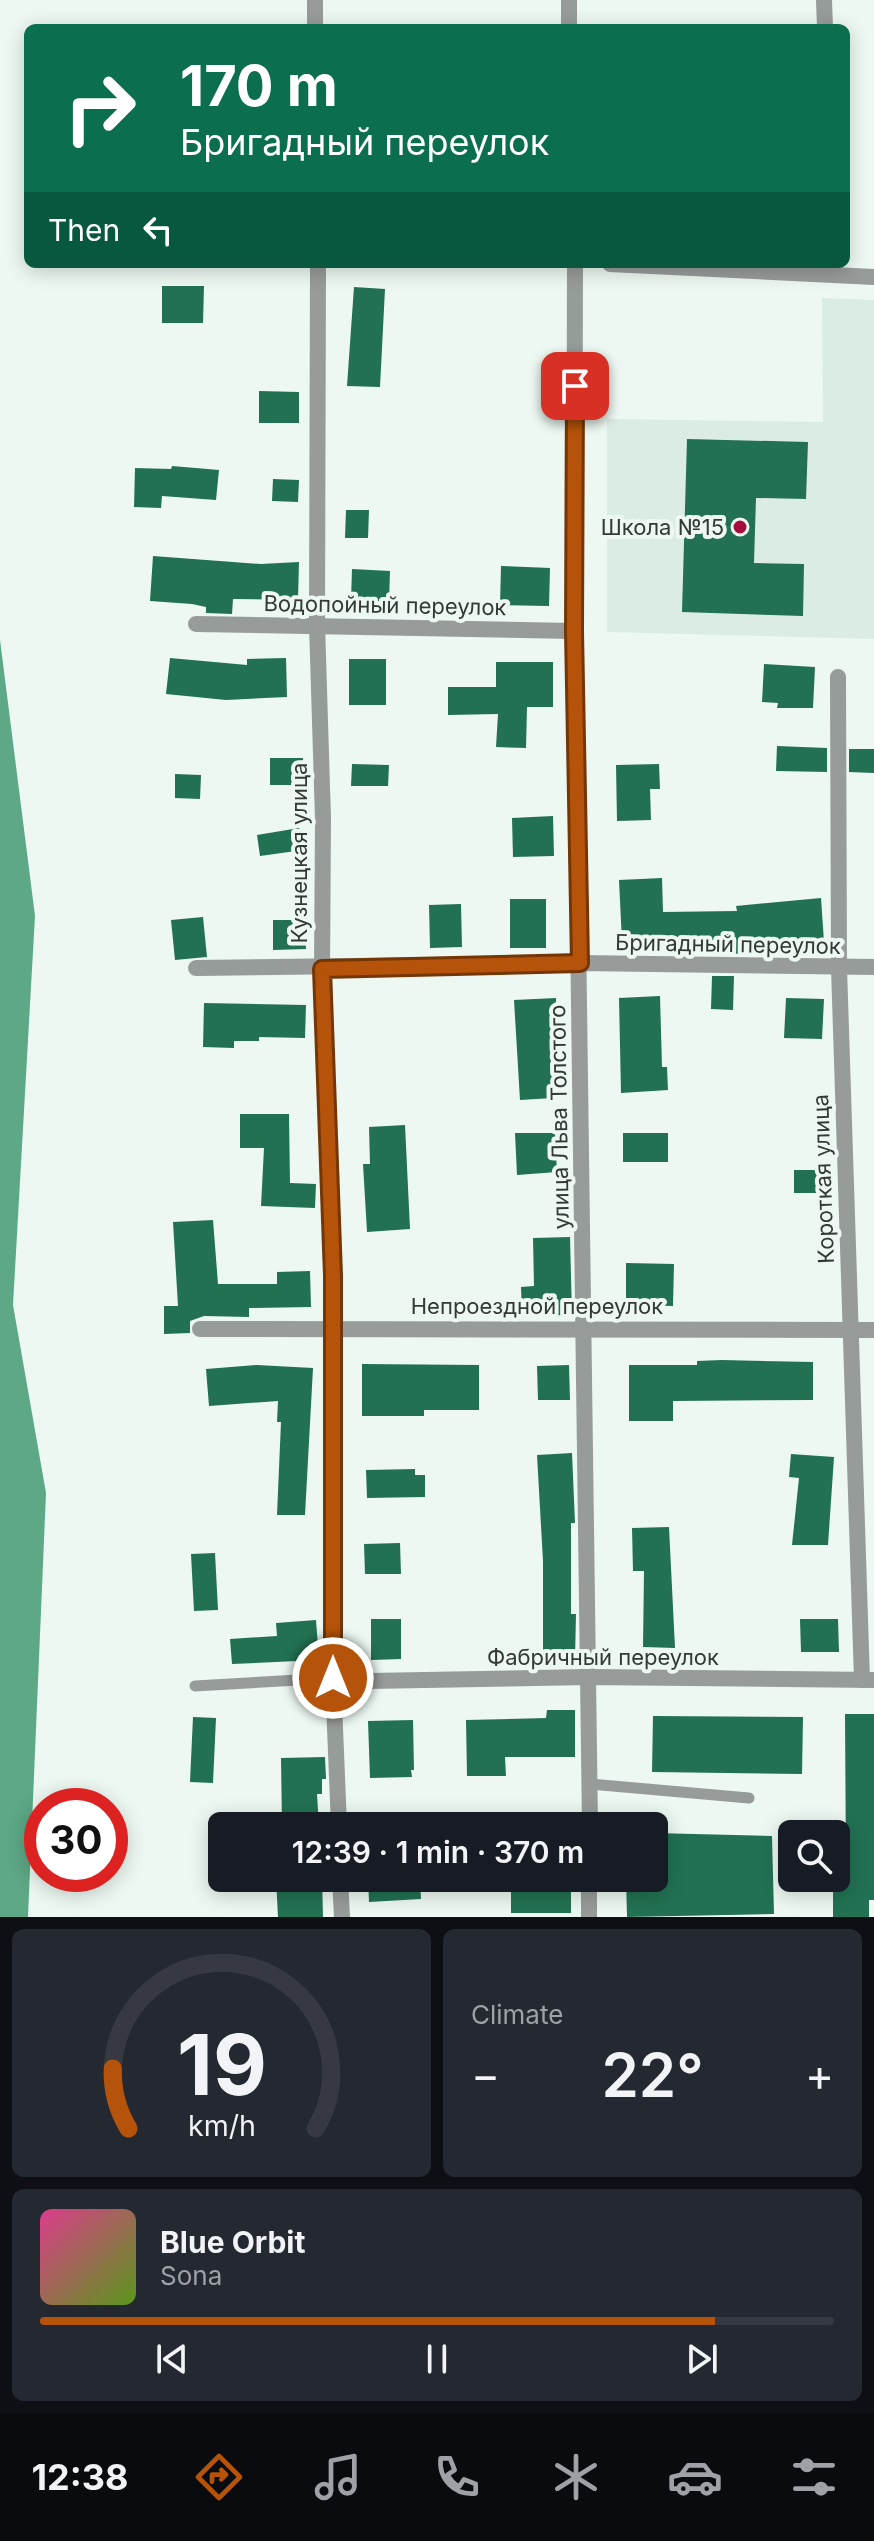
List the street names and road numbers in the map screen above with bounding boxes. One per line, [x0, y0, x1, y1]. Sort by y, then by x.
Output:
street label: Водопойный переулок [263, 590, 507, 620]
street label: Кузнецкая улица [286, 763, 312, 943]
street label: Бригадный переулок [615, 929, 841, 959]
street label: улица Льва Толстого [544, 1004, 574, 1230]
street label: Короткая улица [807, 1094, 839, 1264]
street label: Непроездной переулок [411, 1293, 663, 1319]
street label: Фабричный переулок [487, 1644, 719, 1670]

